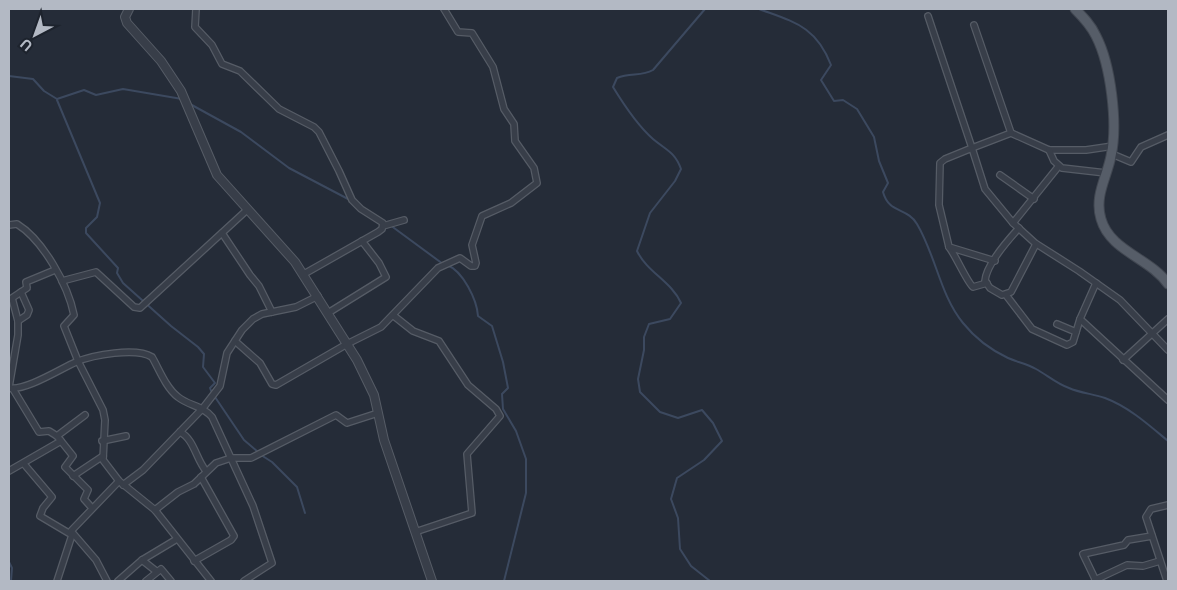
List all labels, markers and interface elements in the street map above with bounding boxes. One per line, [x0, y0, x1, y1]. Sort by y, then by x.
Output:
north arrow [10, 10, 60, 60]
text: U [17, 35, 36, 55]

